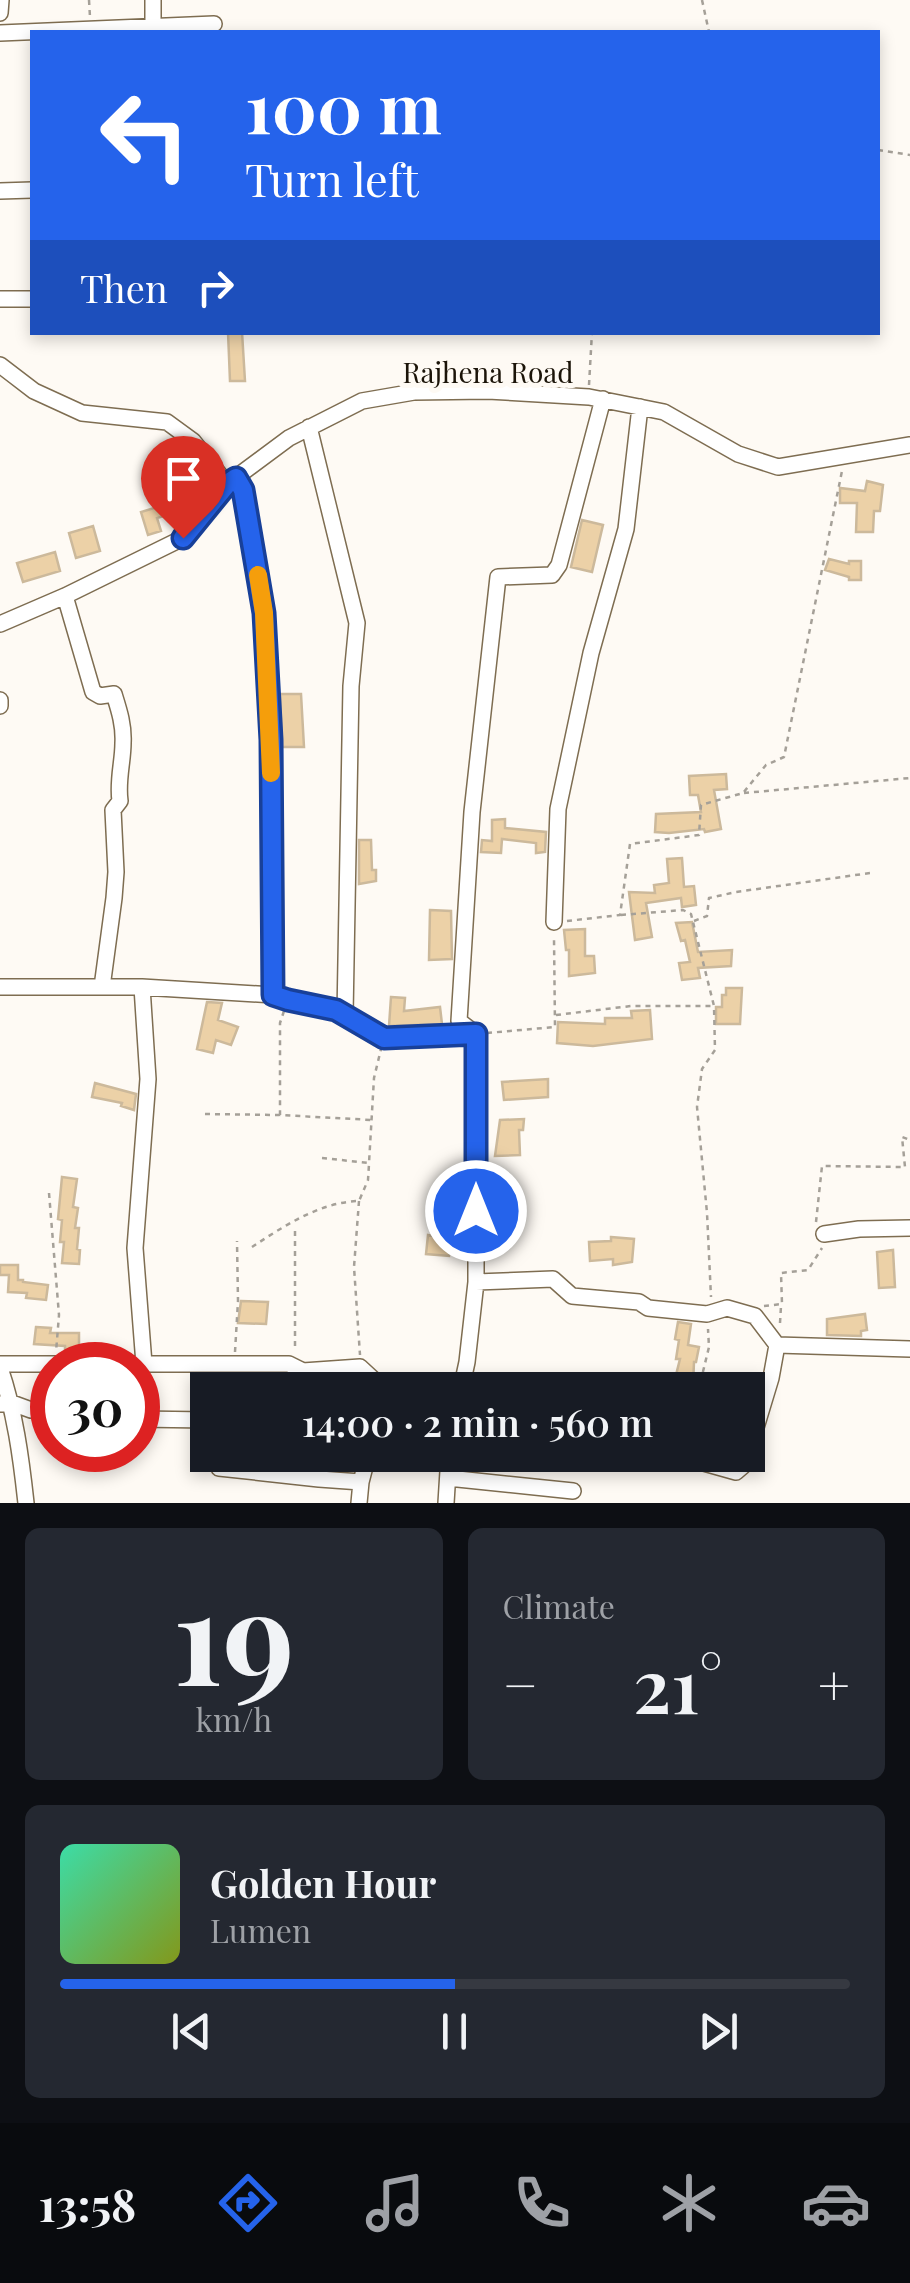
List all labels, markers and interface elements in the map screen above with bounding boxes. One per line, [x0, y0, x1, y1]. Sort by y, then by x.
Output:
text: 100 m [245, 58, 442, 152]
icon: left [80, 70, 210, 200]
text: Turn left [245, 148, 419, 208]
icon: right [188, 260, 243, 315]
text: Then [80, 262, 168, 313]
street label: Rajhena Road [402, 353, 574, 390]
pin [141, 436, 226, 539]
icon: arrive [156, 451, 211, 506]
position arrow [424, 1159, 528, 1263]
speed limit sign: 30 [30, 1342, 160, 1472]
text: 14:00 · 2 min · 560 m [302, 1396, 653, 1447]
text: 19 [173, 1545, 295, 1719]
text: Climate [503, 1584, 615, 1627]
text: 21° [633, 1633, 723, 1733]
text: − [503, 1646, 538, 1720]
text: + [818, 1646, 850, 1720]
text: km/h [195, 1697, 272, 1740]
text: Golden Hour [210, 1857, 436, 1908]
text: Lumen [210, 1908, 311, 1951]
icon: previous [164, 2004, 219, 2059]
icon: pause [427, 2004, 482, 2059]
icon: next [691, 2004, 746, 2059]
icon: directions [213, 2168, 283, 2238]
icon: music [360, 2168, 430, 2238]
icon: phone [507, 2168, 577, 2238]
icon: climate [654, 2168, 724, 2238]
icon: car [801, 2168, 871, 2238]
text: 13:58 [39, 2173, 136, 2233]

